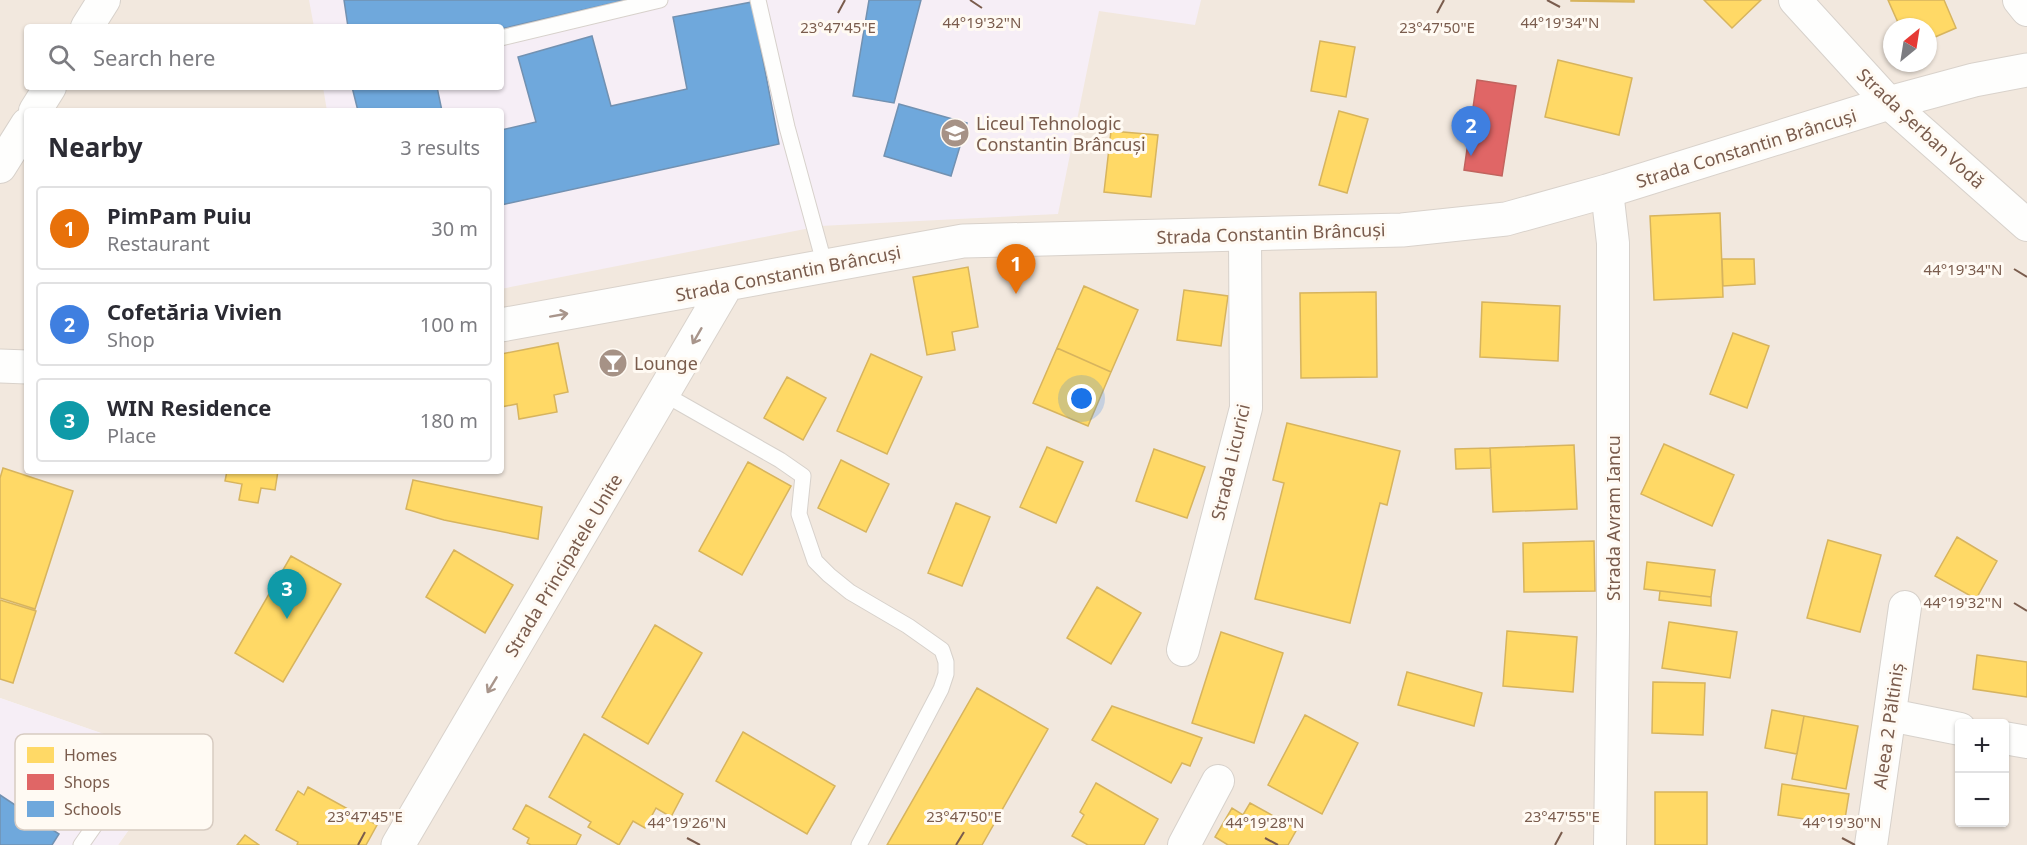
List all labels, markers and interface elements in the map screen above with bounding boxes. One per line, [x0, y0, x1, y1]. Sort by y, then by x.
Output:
text: 44°19'32"N [943, 12, 1021, 32]
text: 44°19'34"N [1521, 12, 1599, 32]
text: 23°47'45"E [800, 17, 876, 37]
text: 23°47'50"E [1399, 17, 1475, 37]
north arrow [1883, 18, 1937, 72]
search box [24, 24, 504, 90]
icon: search [45, 41, 78, 74]
text: Search here [93, 42, 215, 72]
street label: Strada Șerban Vodă [1852, 63, 1990, 193]
street label: Strada Constantin Brâncuși [1633, 103, 1859, 193]
pin: 2 [1452, 106, 1490, 156]
place label: Liceul Tehnologic Constantin Brâncuși [976, 111, 1146, 156]
school or university icon: Liceul Tehnologic Constantin Brâncuși [939, 117, 971, 149]
text: Nearby [48, 129, 143, 165]
text: 3 results [400, 134, 480, 161]
text: PimPam Puiu [107, 200, 252, 230]
text: 1 [64, 215, 75, 242]
text: 30 m [431, 215, 478, 242]
street label: Strada Constantin Brâncuși [1156, 217, 1386, 249]
text: Restaurant [107, 230, 210, 257]
street label: Strada Constantin Brâncuși [673, 239, 903, 307]
pin: 1 [996, 244, 1036, 294]
text: 44°19'34"N [1924, 259, 2002, 279]
text: Cofetăria Vivien [107, 296, 282, 326]
one-way arrow [548, 309, 568, 320]
text: 2 [64, 311, 75, 338]
text: 100 m [420, 311, 478, 338]
text: Shop [107, 326, 155, 353]
one-way arrow [691, 327, 703, 344]
bar icon: Lounge [597, 347, 629, 379]
place label: Lounge [634, 351, 698, 375]
your location [1067, 384, 1096, 413]
text: WIN Residence [107, 392, 271, 422]
street label: Strada Licurici [1205, 402, 1255, 522]
text: 3 [64, 407, 75, 434]
text: 180 m [420, 407, 478, 434]
text: Place [107, 422, 156, 449]
street label: Strada Avram Iancu [1601, 435, 1625, 601]
street label: Strada Principatele Unite [499, 469, 627, 661]
pin: 3 [268, 570, 306, 619]
text: 44°19'32"N [1924, 592, 2002, 612]
street label: Aleea 2 Păltiniș [1867, 661, 1909, 791]
one-way arrow [486, 676, 498, 693]
map controls [1955, 719, 2009, 827]
button: + [1955, 719, 2009, 773]
legend [15, 734, 213, 830]
text: Homes [64, 744, 117, 766]
text: Shops [64, 771, 110, 793]
button: − [1955, 773, 2009, 827]
text: Schools [64, 798, 122, 820]
text: 23°47'45"E [327, 806, 403, 826]
text: 23°47'50"E [926, 806, 1002, 826]
text: 23°47'55"E [1524, 806, 1600, 826]
text: 44°19'26"N [648, 812, 726, 832]
text: 44°19'28"N [1226, 812, 1304, 832]
text: 44°19'30"N [1803, 812, 1881, 832]

